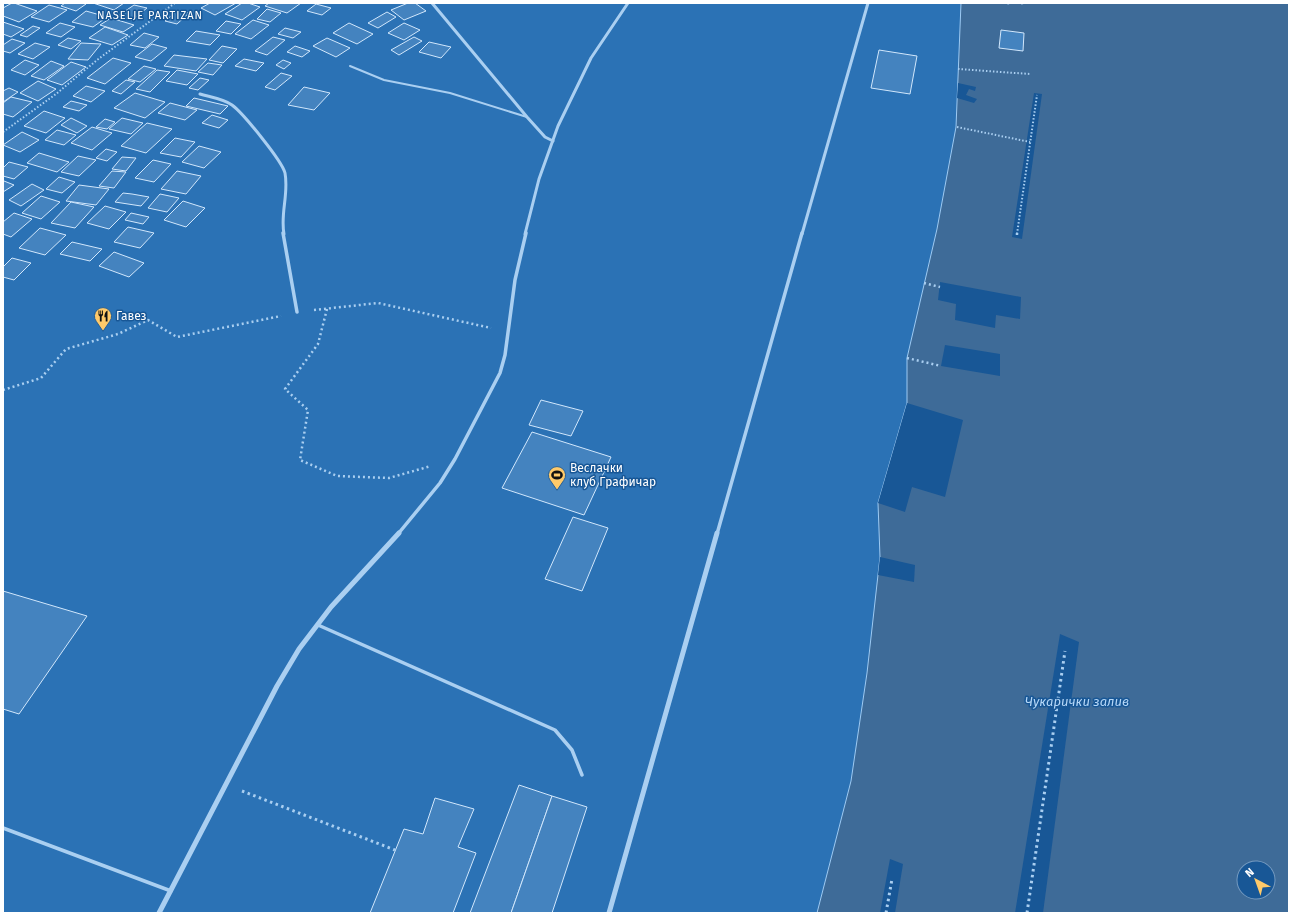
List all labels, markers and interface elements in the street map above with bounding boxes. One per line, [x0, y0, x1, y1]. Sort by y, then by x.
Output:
district label: NASELJE PARTIZAN [97, 9, 203, 22]
restaurant icon: Гавез [93, 306, 113, 331]
place label: Гавез [116, 309, 146, 323]
place label: Веслачки клуб Графичар [570, 461, 656, 489]
sports icon: Веслачки клуб Графичар [547, 465, 567, 490]
water label: Чукарички залив [1025, 694, 1129, 709]
north arrow [1236, 860, 1276, 900]
text: N [1243, 866, 1257, 880]

